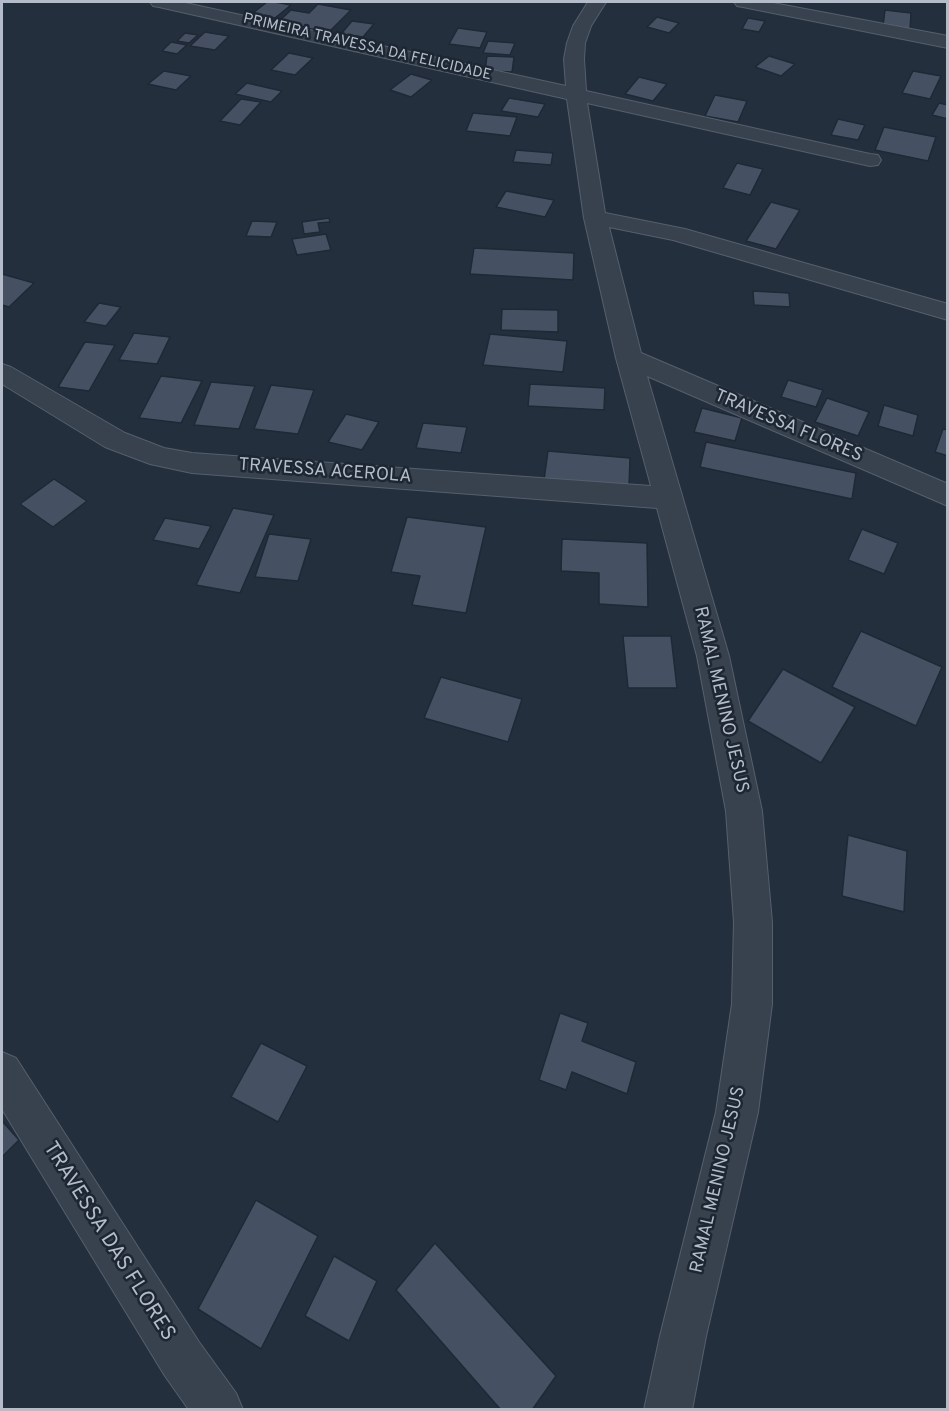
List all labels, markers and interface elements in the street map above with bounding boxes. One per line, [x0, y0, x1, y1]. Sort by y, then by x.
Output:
street label: PRIMEIRA TRAVESSA DA FELICIDADE [241, 11, 493, 85]
street label: TRAVESSA FLORES [711, 386, 865, 468]
street label: TRAVESSA ACEROLA [238, 455, 412, 489]
street label: RAMAL MENINO JESUS [688, 605, 752, 795]
street label: RAMAL MENINO JESUS [687, 1085, 751, 1275]
street label: TRAVESSA DAS FLORES [36, 1138, 180, 1346]

